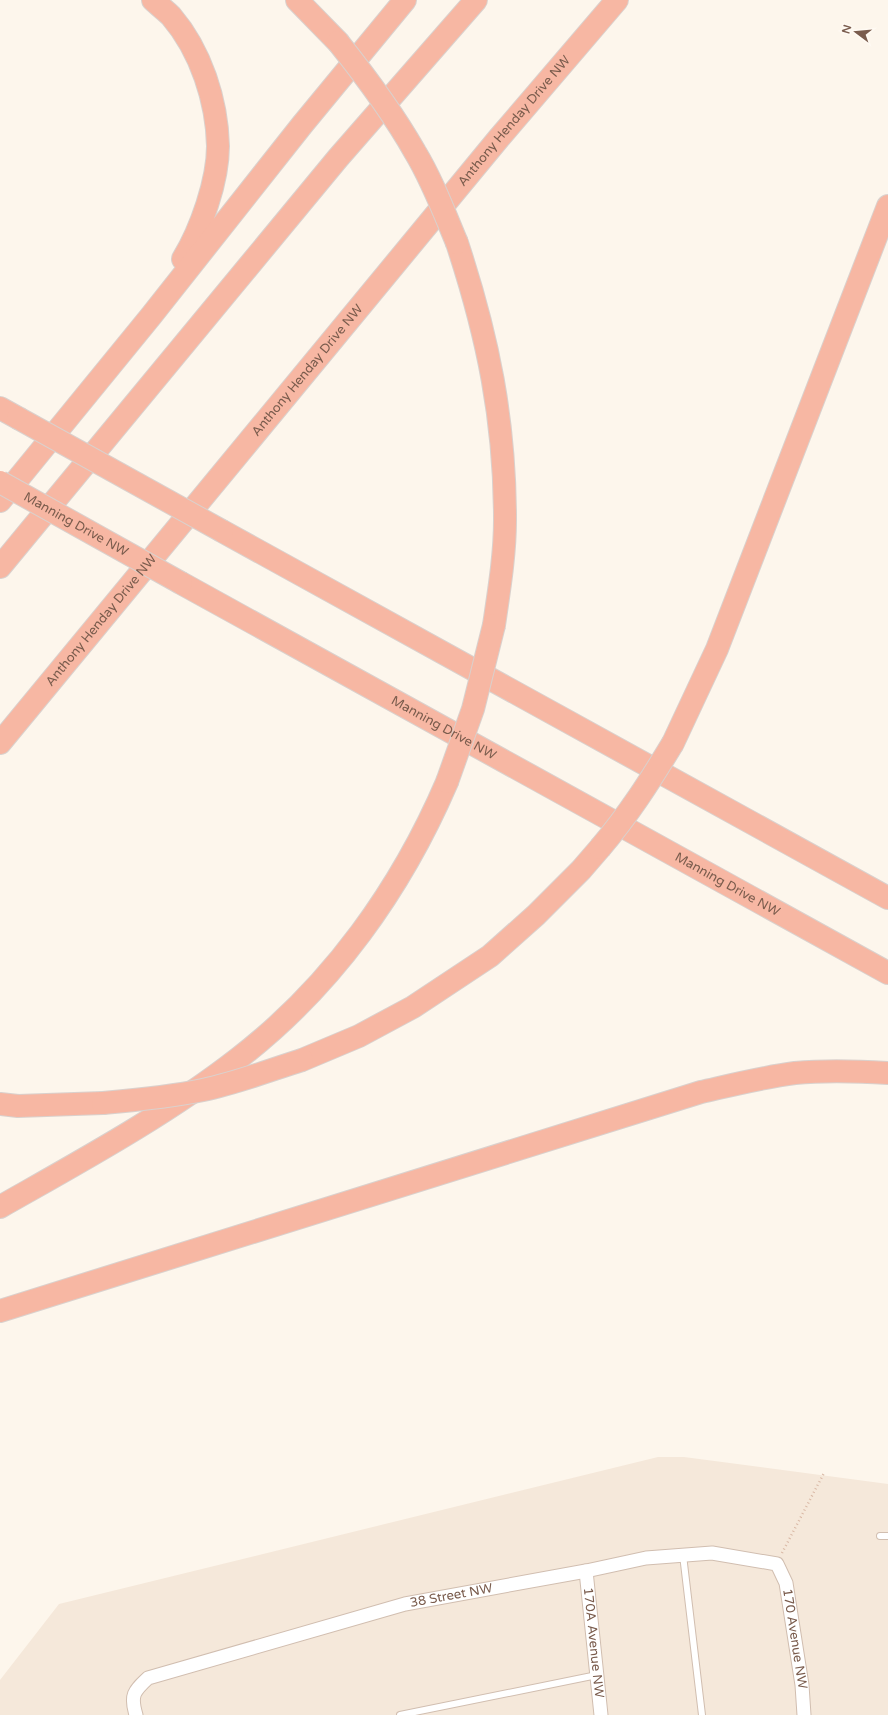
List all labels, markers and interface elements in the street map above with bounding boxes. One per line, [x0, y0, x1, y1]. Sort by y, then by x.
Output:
north arrow [836, 12, 876, 52]
text: N [839, 23, 854, 35]
street label: Anthony Henday Drive NW [454, 52, 574, 190]
street label: Anthony Henday Drive NW [248, 301, 366, 440]
street label: Manning Drive NW [21, 489, 131, 560]
street label: Anthony Henday Drive NW [42, 551, 160, 690]
street label: Manning Drive NW [388, 693, 499, 763]
street label: Manning Drive NW [672, 849, 783, 920]
street label: 38 Street NW [409, 1580, 494, 1611]
street label: 170A Avenue NW [580, 1586, 607, 1699]
street label: 170 Avenue NW [779, 1587, 811, 1690]

